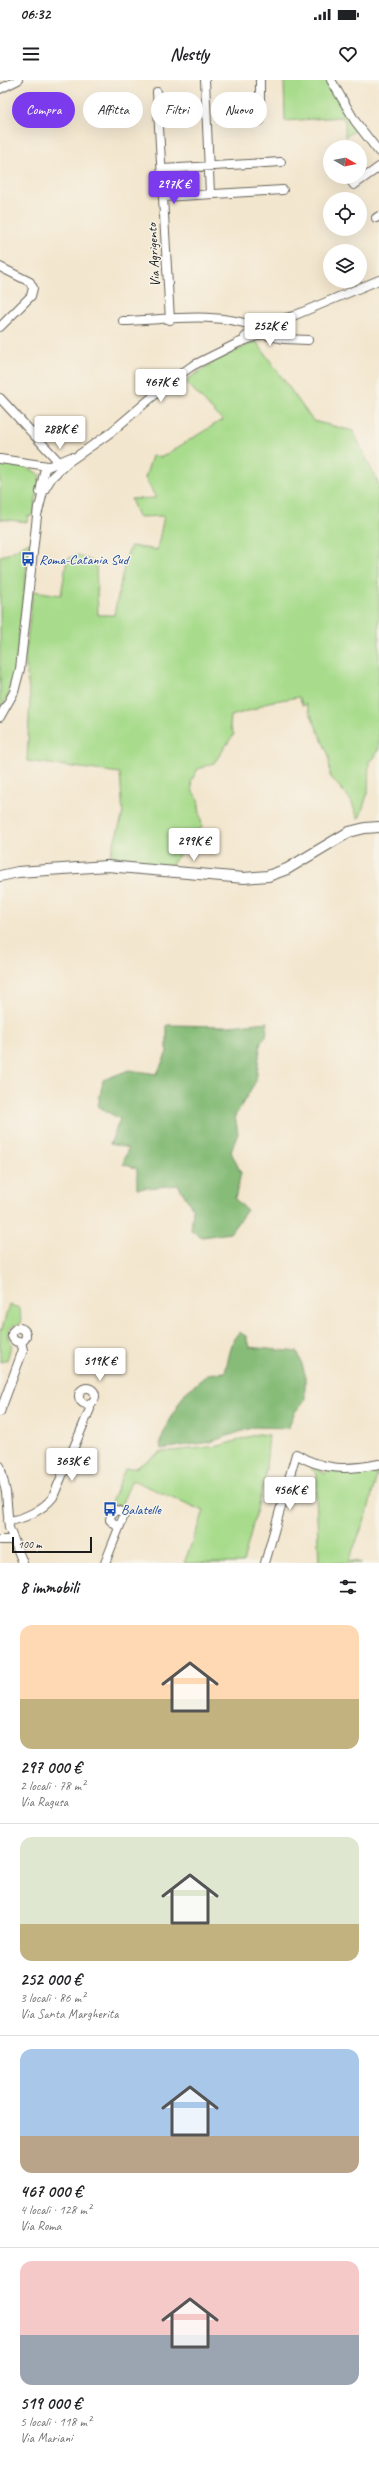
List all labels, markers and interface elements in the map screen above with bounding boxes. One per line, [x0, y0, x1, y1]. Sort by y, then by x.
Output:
text: 06:32 [20, 5, 50, 24]
icon: menu [20, 43, 42, 65]
text: Nestly [170, 43, 209, 65]
icon: heart [337, 43, 359, 65]
chip: Compra [12, 92, 75, 128]
chip: Affitta [83, 92, 143, 128]
chip: Filtri [151, 92, 203, 128]
chip: Nuovo [211, 92, 267, 128]
north arrow [323, 140, 367, 184]
map controls [323, 140, 367, 288]
pin: 297K € [141, 171, 207, 205]
text: 297K € [158, 176, 190, 192]
button: locate [323, 192, 367, 236]
street label: Via Agrigento [143, 221, 164, 287]
button: layers [323, 244, 367, 288]
pin: 252K € [237, 313, 303, 347]
text: 252K € [254, 318, 286, 334]
pin: 467K € [128, 369, 194, 403]
text: 467K € [144, 374, 178, 390]
pin: 288K € [27, 416, 93, 450]
text: 288K € [43, 421, 77, 437]
bus stop icon: Roma-Catania Sud [20, 551, 36, 567]
place label: Roma-Catania Sud [39, 551, 131, 568]
pin: 299K € [161, 828, 227, 862]
text: 299K € [178, 833, 210, 849]
pin: 519K € [67, 1348, 133, 1382]
text: 519K € [84, 1353, 116, 1369]
pin: 363K € [39, 1448, 105, 1482]
text: 363K € [55, 1453, 89, 1469]
pin: 456K € [257, 1477, 323, 1511]
text: 456K € [273, 1482, 307, 1498]
bus stop icon: Balatelle [102, 1501, 118, 1517]
place label: Balatelle [121, 1501, 162, 1518]
scale bar [12, 1535, 92, 1554]
text: 100 m [18, 1537, 42, 1551]
icon: filters [337, 1576, 359, 1598]
text: 8 immobili [20, 1577, 79, 1598]
icon: home [154, 1651, 226, 1723]
text: 297 000 € [20, 1757, 82, 1778]
text: 2 locali · 78 m² [20, 1778, 85, 1794]
text: Via Ragusa [20, 1794, 68, 1810]
icon: home [154, 1863, 226, 1935]
text: 252 000 € [20, 1969, 82, 1990]
text: 3 locali · 86 m² [20, 1990, 85, 2006]
text: Via Santa Margherita [20, 2006, 118, 2022]
icon: home [154, 2075, 226, 2147]
text: 467 000 € [20, 2181, 82, 2202]
text: 4 locali · 128 m² [20, 2202, 91, 2218]
text: Via Roma [20, 2218, 61, 2234]
icon: home [154, 2287, 226, 2359]
text: 519 000 € [20, 2393, 81, 2414]
text: 5 locali · 118 m² [20, 2414, 91, 2430]
text: Via Mariani [20, 2430, 73, 2446]

